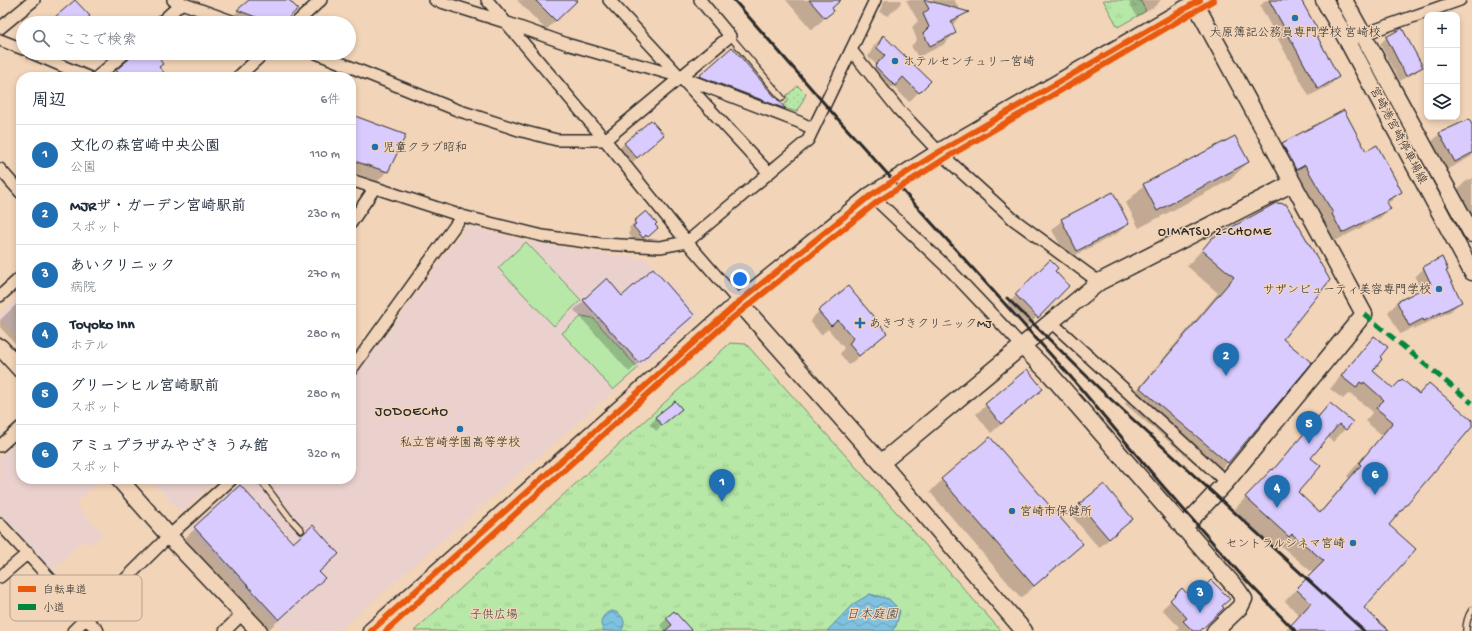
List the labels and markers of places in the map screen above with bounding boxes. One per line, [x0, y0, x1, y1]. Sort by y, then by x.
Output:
marker: 大原簿記公務員専門学校 宮崎校 [1290, 13, 1300, 23]
place label: 大原簿記公務員専門学校 宮崎校 [1210, 26, 1380, 41]
place label: ホテルセンチュリー宮崎 [903, 55, 1035, 70]
marker: ホテルセンチュリー宮崎 [890, 56, 900, 66]
place label: 児童クラブ昭和 [383, 141, 467, 156]
marker: 児童クラブ昭和 [370, 142, 380, 152]
place label: サザンビューティ美容専門学校 [1263, 283, 1431, 298]
marker: サザンビューティ美容専門学校 [1434, 284, 1444, 294]
marker: あきづきクリニックMJ [854, 317, 866, 329]
place label: あきづきクリニックMJ [869, 317, 992, 332]
pin: 2 [1213, 343, 1239, 376]
pin: 5 [1296, 411, 1322, 444]
marker: 私立宮崎学園高等学校 [455, 424, 465, 434]
place label: 私立宮崎学園高等学校 [400, 436, 520, 451]
pin: 6 [1362, 462, 1388, 495]
pin: 1 [709, 469, 735, 502]
pin: 4 [1264, 475, 1290, 508]
place label: 宮崎市保健所 [1020, 505, 1092, 520]
marker: 宮崎市保健所 [1007, 506, 1017, 516]
place label: セントラルシネマ宮崎 [1225, 537, 1345, 552]
marker: セントラルシネマ宮崎 [1348, 538, 1358, 548]
pin: 3 [1187, 580, 1213, 613]

